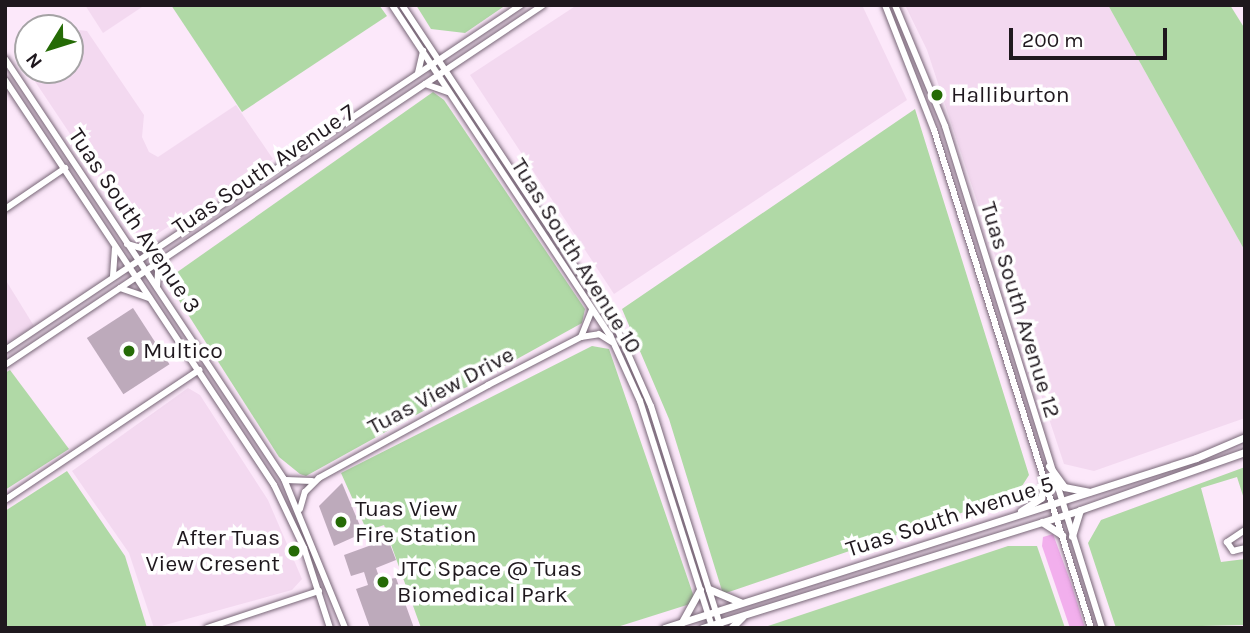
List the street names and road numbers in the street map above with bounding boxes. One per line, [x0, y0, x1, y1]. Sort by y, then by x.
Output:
street label: Tuas South Avenue 7 [167, 99, 361, 241]
street label: Tuas South Avenue 3 [62, 123, 206, 319]
street label: Tuas South Avenue 10 [505, 153, 647, 359]
street label: Tuas South Avenue 12 [974, 199, 1066, 421]
street label: Tuas View Drive [363, 341, 519, 441]
street label: Tuas South Avenue 5 [843, 470, 1057, 564]

